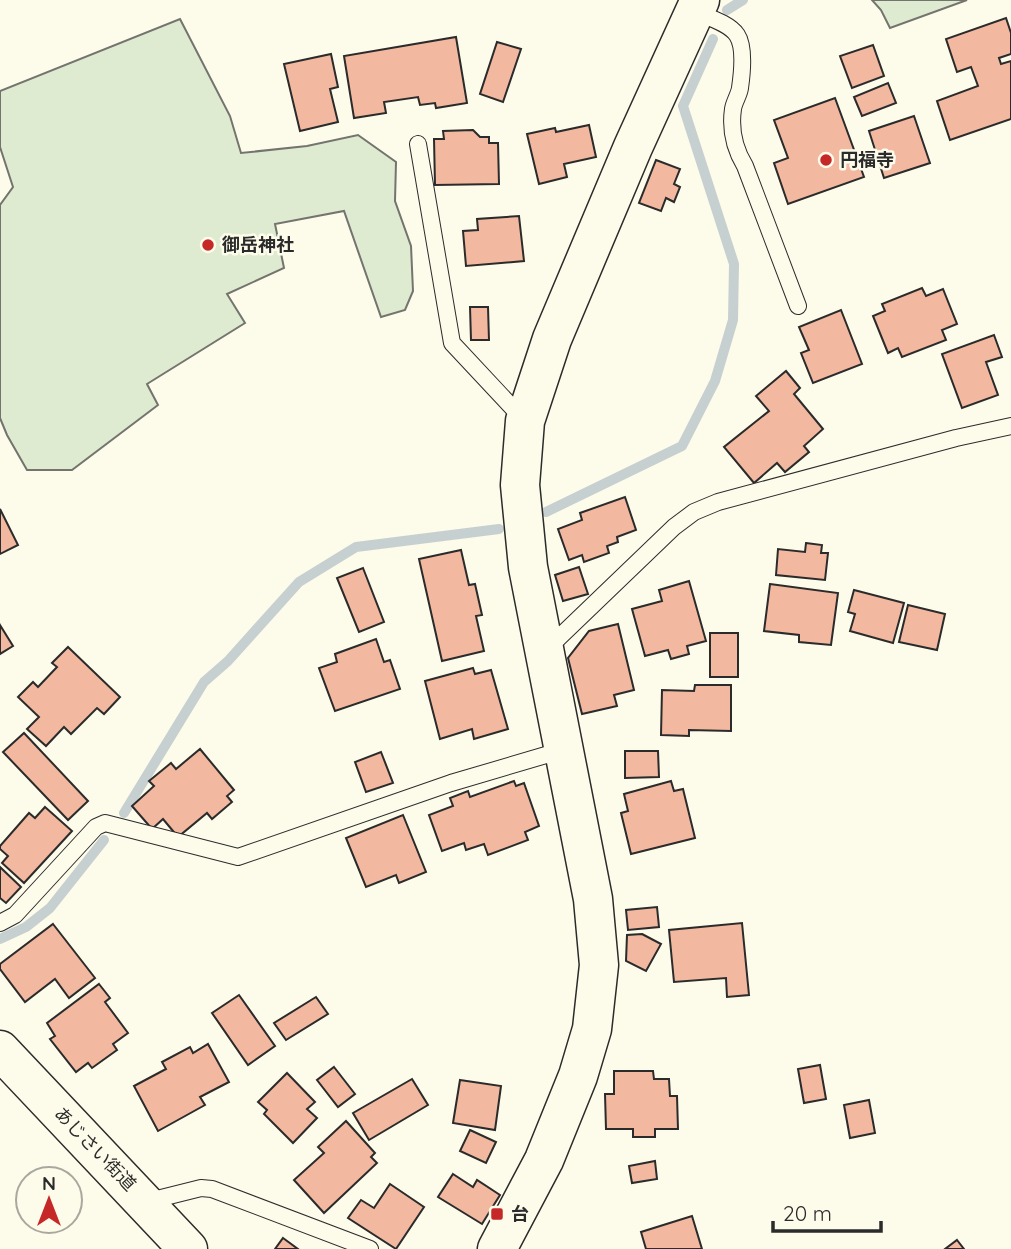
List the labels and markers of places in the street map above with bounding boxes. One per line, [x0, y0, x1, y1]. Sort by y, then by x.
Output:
place label: 円福寺 [840, 148, 894, 171]
marker: 円福寺 [818, 152, 834, 168]
place label: 御岳神社 [221, 233, 294, 256]
marker: 御岳神社 [200, 237, 216, 253]
place label: 台 [511, 1202, 529, 1225]
marker: 台 [489, 1206, 505, 1222]

